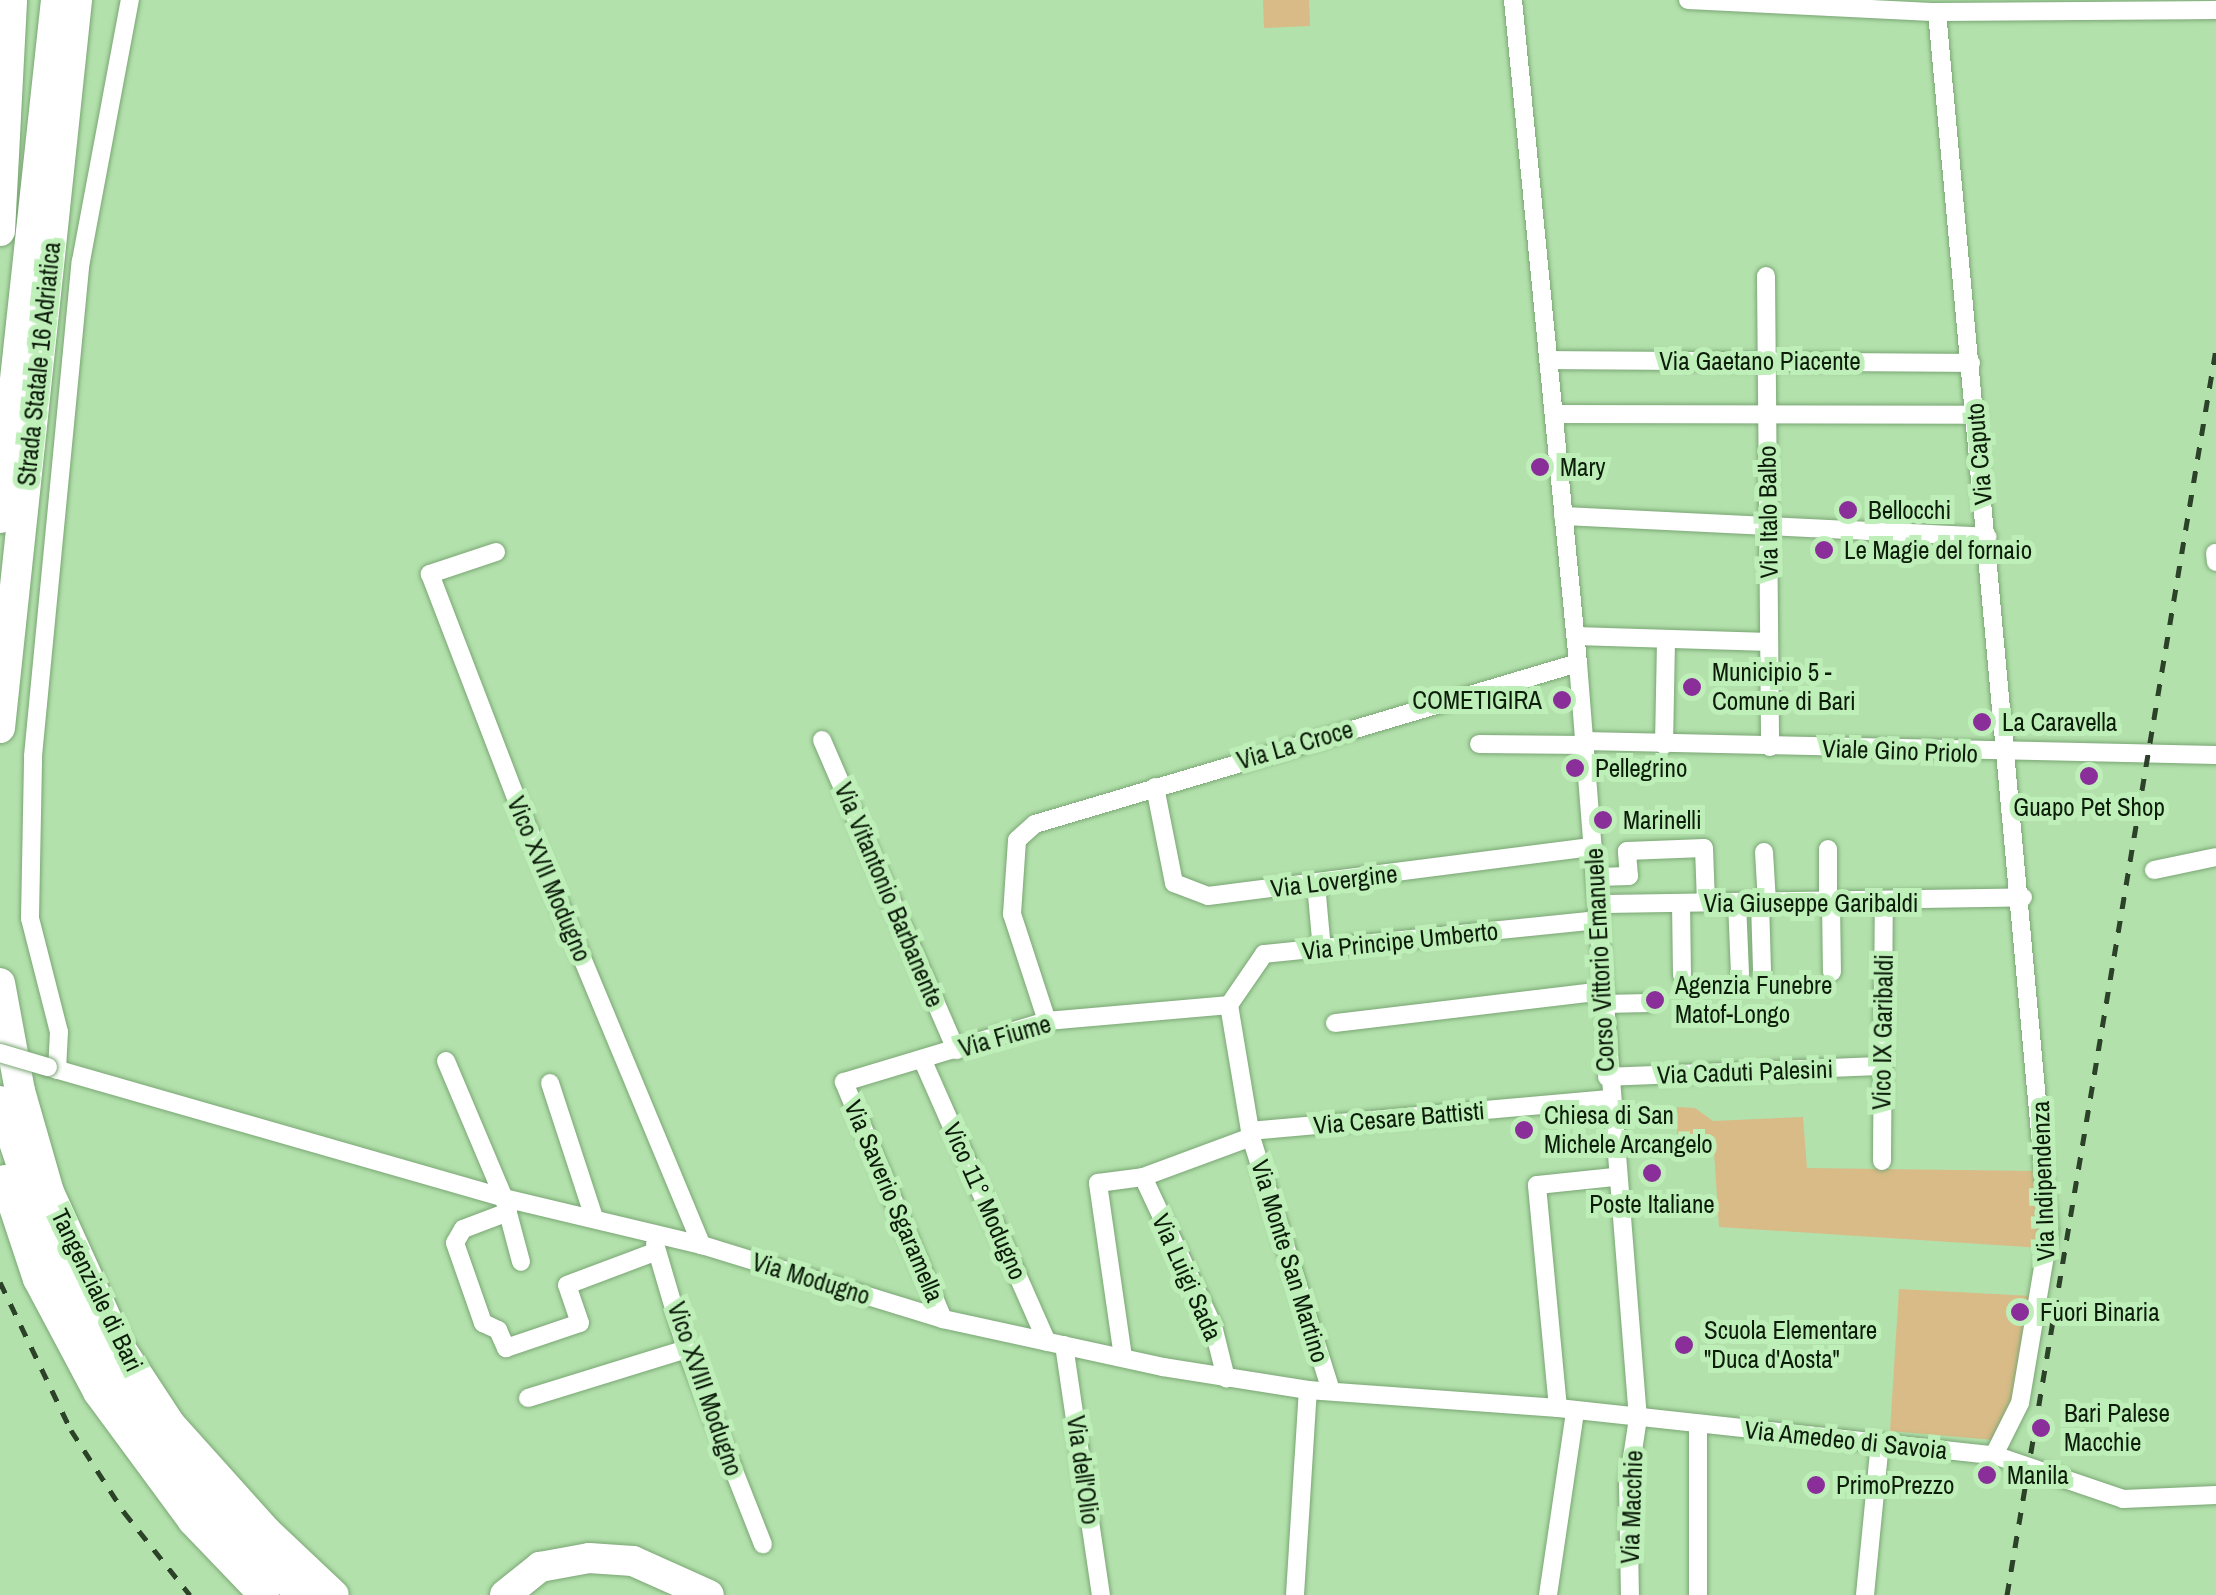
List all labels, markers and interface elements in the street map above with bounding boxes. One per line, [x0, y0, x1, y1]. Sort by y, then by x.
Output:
street label: Strada Statale 16 Adriatica [11, 240, 67, 488]
street label: Via Gaetano Piacente [1659, 346, 1861, 376]
street label: Via Caputo [1960, 402, 1998, 506]
street label: Via Italo Balbo [1752, 445, 1784, 579]
place label: Mary [1560, 452, 1606, 482]
marker: Mary [1529, 456, 1551, 478]
place label: Bellocchi [1868, 495, 1951, 525]
marker: Bellocchi [1837, 499, 1859, 521]
place label: Le Magie del fornaio [1844, 535, 2032, 565]
marker: Le Magie del fornaio [1813, 539, 1835, 561]
place label: Municipio 5 - Comune di Bari [1712, 658, 1856, 717]
marker: Municipio 5 - Comune di Bari [1681, 676, 1703, 698]
place label: COMETIGIRA [1412, 685, 1542, 715]
marker: COMETIGIRA [1551, 689, 1573, 711]
place label: La Caravella [2002, 707, 2117, 737]
marker: La Caravella [1971, 711, 1993, 733]
street label: Via La Croce [1234, 714, 1356, 776]
street label: Viale Gino Priolo [1822, 733, 1978, 769]
place label: Pellegrino [1595, 753, 1687, 783]
marker: Pellegrino [1564, 757, 1586, 779]
marker: Guapo Pet Shop [2078, 765, 2100, 787]
street label: Via Vitantonio Barbanente [828, 778, 950, 1012]
street label: Vico XVII Modugno [501, 792, 597, 966]
place label: Guapo Pet Shop [2013, 792, 2165, 822]
place label: Marinelli [1623, 805, 1702, 835]
marker: Marinelli [1592, 809, 1614, 831]
street label: Corso Vittorio Emanuele [1579, 847, 1621, 1073]
street label: Via Lovergine [1269, 858, 1399, 904]
street label: Via Giuseppe Garibaldi [1703, 888, 1919, 918]
street label: Via Principe Umberto [1301, 916, 1499, 966]
street label: Vico IX Garibaldi [1867, 954, 1899, 1110]
place label: Agenzia Funebre Matof-Longo [1675, 971, 1832, 1030]
marker: Agenzia Funebre Matof-Longo [1644, 989, 1666, 1011]
street label: Via Fiume [956, 1009, 1054, 1063]
street label: Via Caduti Palesini [1656, 1054, 1834, 1090]
street label: Via Saverio Sgaramella [838, 1096, 950, 1306]
street label: Via Cesare Battisti [1312, 1096, 1486, 1140]
street label: Via Indipendenza [2025, 1100, 2061, 1262]
place label: Chiesa di San Michele Arcangelo [1544, 1101, 1714, 1160]
street label: Vico 11° Modugno [937, 1118, 1033, 1284]
marker: Chiesa di San Michele Arcangelo [1513, 1119, 1535, 1141]
street label: Via Monte San Martino [1245, 1156, 1335, 1366]
marker: Poste Italiane [1641, 1162, 1663, 1184]
place label: Poste Italiane [1589, 1189, 1715, 1219]
street label: Tangenziale di Bari [45, 1204, 149, 1376]
street label: Via Luigi Sada [1146, 1209, 1228, 1345]
street label: Via Modugno [748, 1247, 874, 1311]
place label: Fuori Binaria [2040, 1297, 2160, 1327]
street label: Vico XVIII Modugno [661, 1298, 749, 1480]
marker: Fuori Binaria [2009, 1301, 2031, 1323]
place label: Scuola Elementare "Duca d'Aosta" [1704, 1316, 1877, 1375]
marker: Scuola Elementare "Duca d'Aosta" [1673, 1334, 1695, 1356]
place label: Bari Palese Macchie [2064, 1399, 2170, 1458]
street label: Via dell'Olio [1061, 1414, 1105, 1526]
street label: Via Amedeo di Savoia [1743, 1414, 1949, 1466]
marker: Bari Palese Macchie [2028, 1415, 2054, 1441]
street label: Via Macchie [1615, 1450, 1649, 1564]
place label: Manila [2007, 1460, 2069, 1490]
marker: Manila [1976, 1464, 1998, 1486]
place label: PrimoPrezzo [1836, 1470, 1954, 1500]
marker: PrimoPrezzo [1805, 1474, 1827, 1496]

